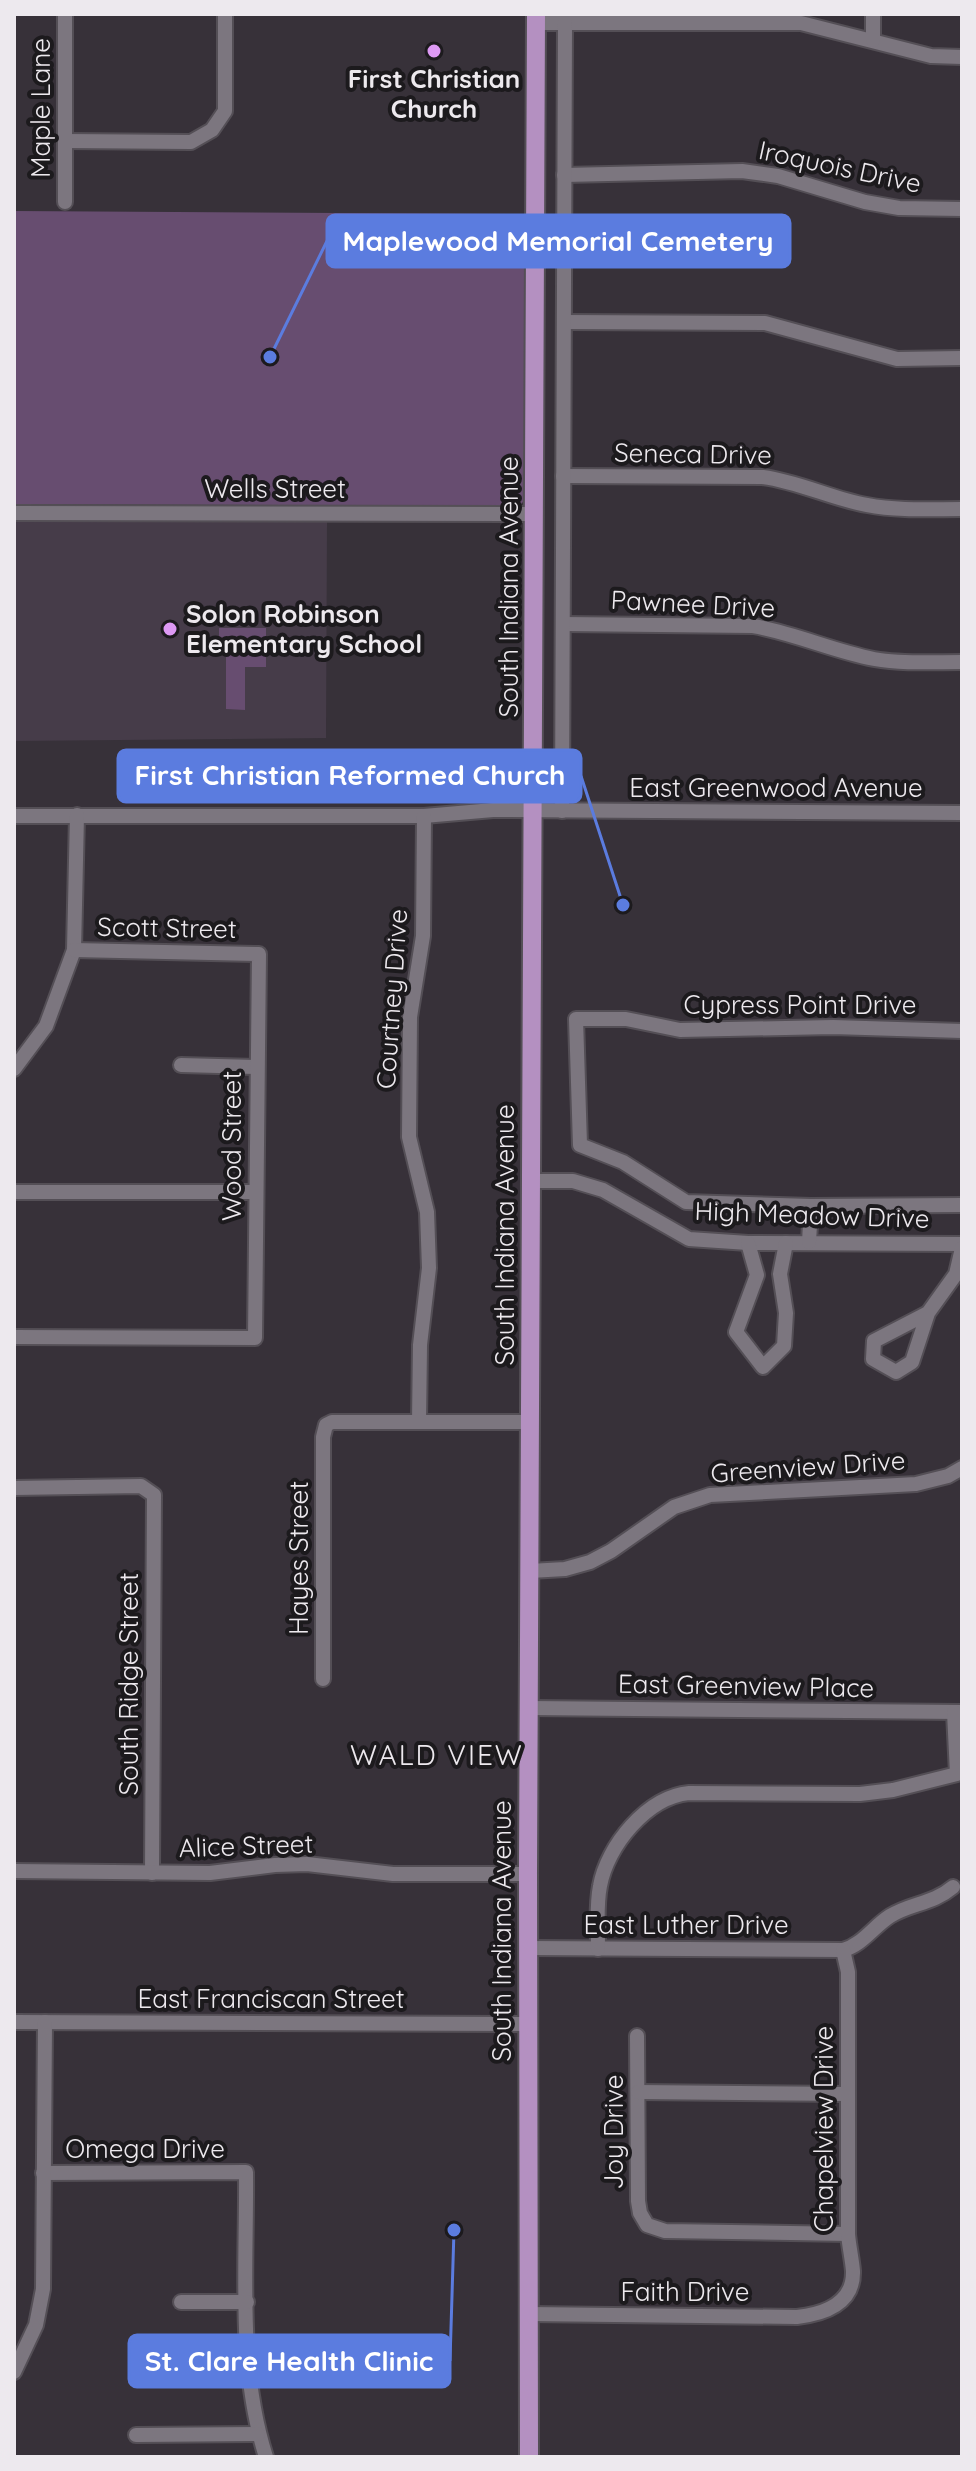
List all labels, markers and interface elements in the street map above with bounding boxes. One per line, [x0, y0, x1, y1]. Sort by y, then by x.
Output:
street label: Maple Lane [24, 38, 57, 178]
marker: First Christian Church [425, 42, 443, 60]
place label: First Christian Church [348, 62, 520, 125]
street label: Iroquois Drive [756, 133, 924, 200]
callout: Maplewood Memorial Cemetery [327, 215, 790, 267]
text: Maplewood Memorial Cemetery [342, 223, 774, 258]
street label: Seneca Drive [614, 436, 772, 471]
street label: South Indiana Avenue [492, 456, 525, 718]
street label: Wells Street [204, 472, 346, 505]
street label: Pawnee Drive [610, 583, 776, 624]
place label: Solon Robinson Elementary School [186, 597, 422, 660]
marker: Solon Robinson Elementary School [161, 620, 179, 638]
callout: First Christian Reformed Church [118, 750, 581, 802]
text: First Christian Reformed Church [135, 757, 565, 792]
street label: East Greenwood Avenue [629, 771, 923, 804]
street label: Courtney Drive [369, 908, 414, 1090]
street label: Scott Street [97, 910, 237, 945]
street label: Cypress Point Drive [683, 988, 917, 1021]
street label: Wood Street [215, 1071, 248, 1221]
street label: South Indiana Avenue [488, 1104, 521, 1366]
street label: High Meadow Drive [694, 1194, 930, 1235]
street label: Greenview Drive [710, 1443, 906, 1490]
street label: Hayes Street [282, 1481, 315, 1635]
street label: South Ridge Street [112, 1572, 145, 1796]
street label: East Greenview Place [618, 1667, 875, 1704]
district label: WALD VIEW [350, 1737, 524, 1772]
street label: South Indiana Avenue [485, 1800, 518, 2062]
street label: Alice Street [178, 1827, 314, 1864]
street label: East Luther Drive [583, 1908, 789, 1941]
street label: East Franciscan Street [137, 1982, 405, 2015]
street label: Chapelview Drive [807, 2026, 840, 2232]
street label: Joy Drive [597, 2074, 630, 2190]
street label: Omega Drive [65, 2132, 225, 2165]
street label: Faith Drive [621, 2275, 749, 2308]
callout: St. Clare Health Clinic [129, 2335, 450, 2387]
text: St. Clare Health Clinic [145, 2343, 433, 2378]

